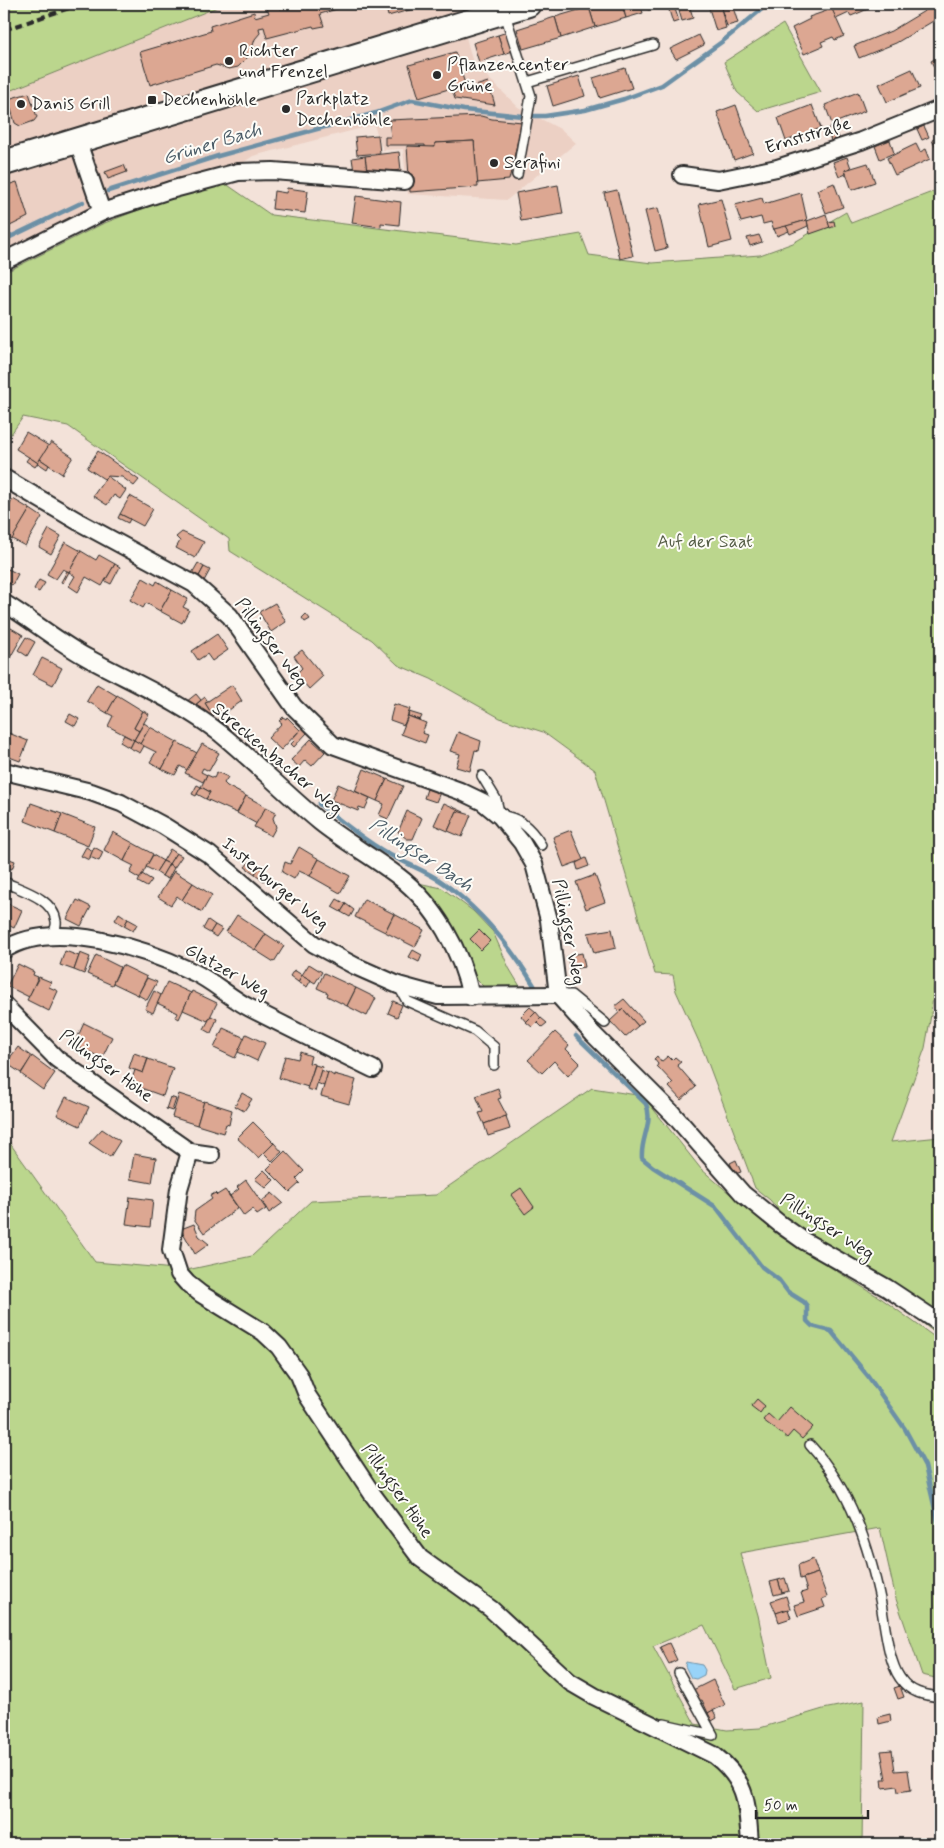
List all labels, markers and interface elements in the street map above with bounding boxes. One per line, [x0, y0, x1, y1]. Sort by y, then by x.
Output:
place label: Richter und Frenzel [239, 39, 328, 84]
place label: Pflanzencenter Grüne [447, 53, 569, 98]
marker: Richter und Frenzel [223, 55, 235, 67]
marker: Pflanzencenter Grüne [431, 69, 443, 81]
place label: Parkplatz Dechenhöhle [296, 87, 391, 132]
place label: Dechenhöhle [162, 88, 257, 112]
place label: Danis Grill [31, 92, 110, 116]
marker: Dechenhöhle [146, 94, 158, 106]
marker: Danis Grill [15, 98, 27, 110]
marker: Parkplatz Dechenhöhle [280, 103, 292, 115]
street label: Ernststraße [762, 112, 854, 160]
water label: Grüner Bach [160, 117, 265, 171]
place label: Serafini [504, 151, 561, 175]
marker: Serafini [488, 157, 500, 169]
park label: Auf der Saat [657, 530, 753, 554]
street label: Pillingser Weg [228, 593, 313, 694]
street label: Streckenbacher Weg [206, 697, 347, 822]
water label: Pillingser Bach [363, 812, 478, 900]
street label: Insterburger Weg [216, 832, 334, 936]
street label: Pillingser Weg [544, 877, 590, 987]
street label: Glatzer Weg [180, 938, 274, 1004]
street label: Pillingser Höhe [53, 1024, 158, 1110]
street label: Pillingser Weg [774, 1188, 879, 1268]
street label: Pillingser Höhe [354, 1439, 438, 1544]
scale bar [756, 1788, 869, 1820]
text: 50 m [764, 1796, 798, 1816]

